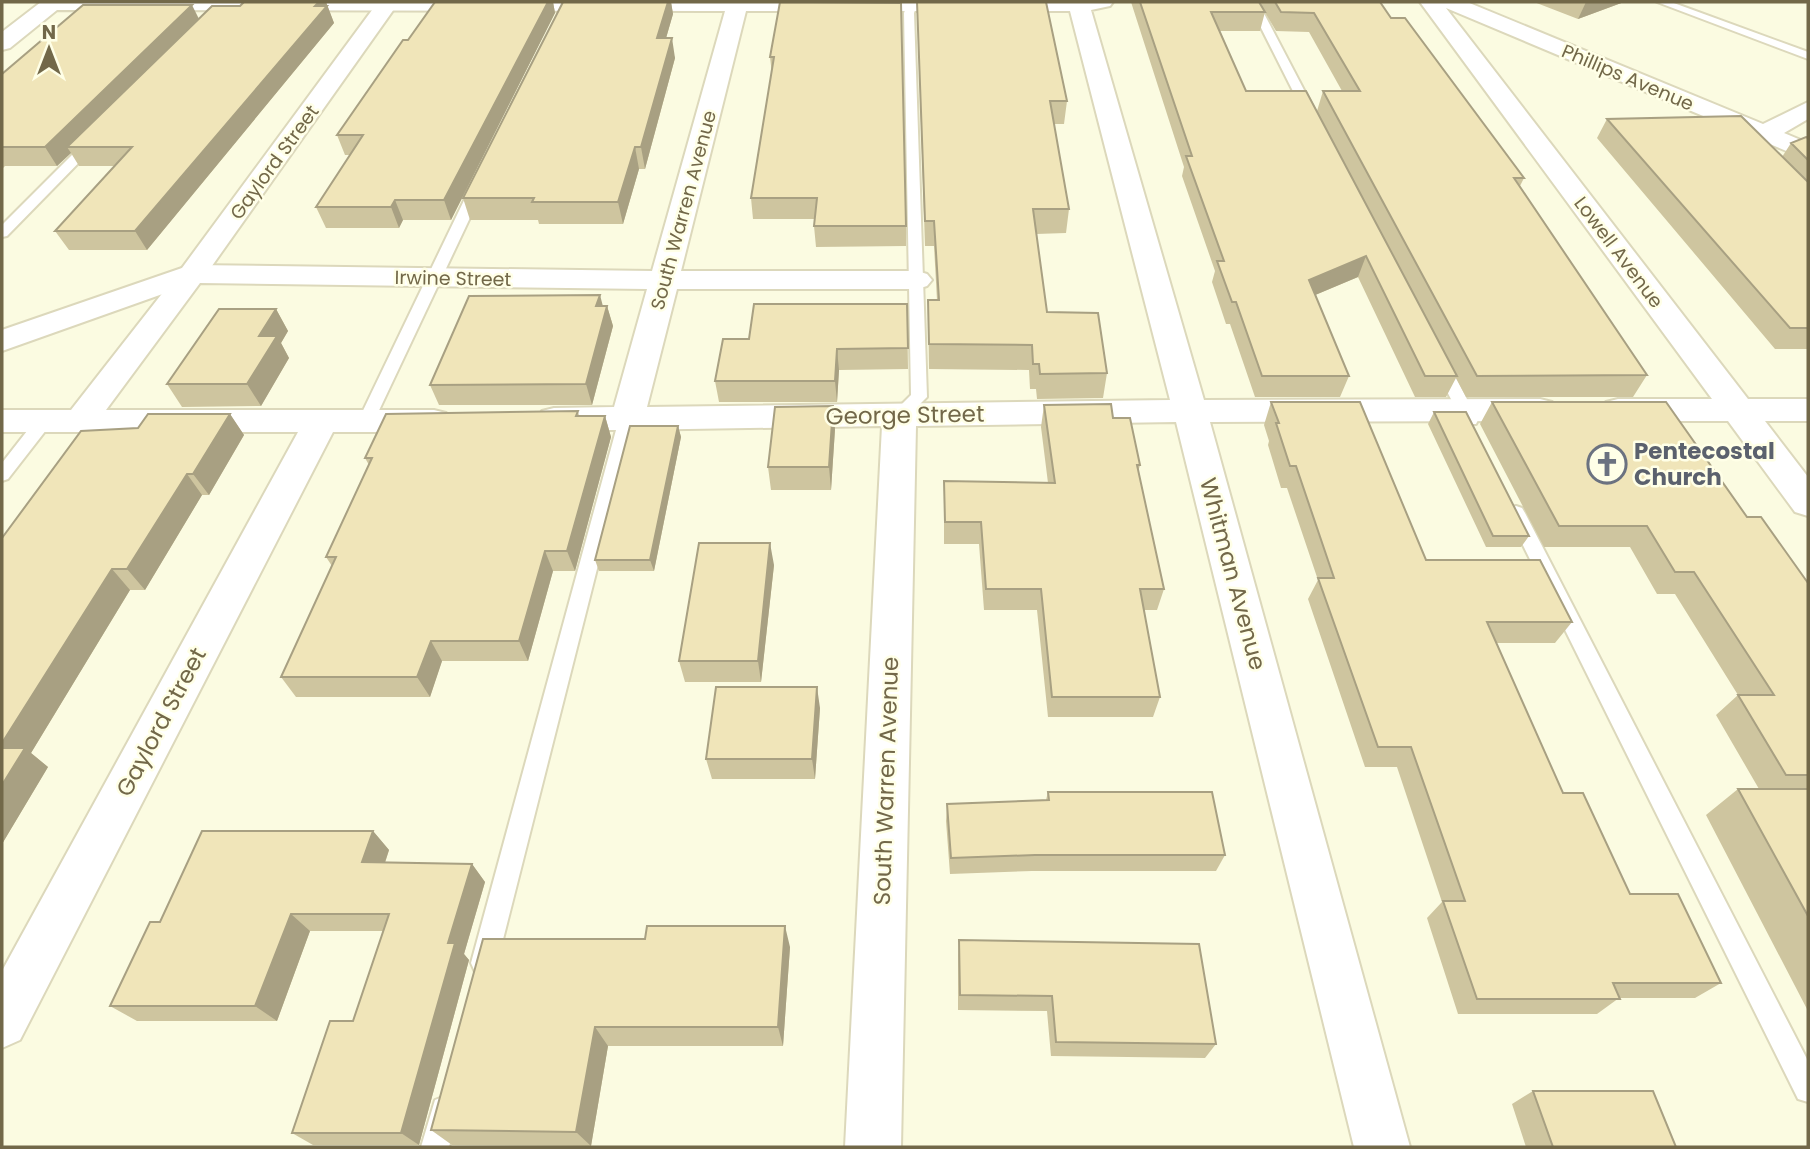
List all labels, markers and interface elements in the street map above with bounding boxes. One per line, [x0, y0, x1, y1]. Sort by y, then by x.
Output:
north arrow [14, 14, 84, 84]
text: N [42, 19, 56, 46]
street label: Phillips Avenue [1558, 37, 1698, 117]
street label: Gaylord Street [224, 99, 325, 225]
street label: South Warren Avenue [644, 107, 723, 313]
street label: Lowell Avenue [1568, 191, 1670, 314]
street label: Irwine Street [394, 264, 512, 293]
street label: George Street [825, 398, 985, 432]
place label: Pentecostal Church [1634, 435, 1775, 493]
church icon: Pentecostal Church [1586, 443, 1628, 485]
street label: Whitman Avenue [1192, 474, 1274, 674]
street label: Gaylord Street [108, 642, 214, 802]
street label: South Warren Avenue [866, 656, 906, 906]

